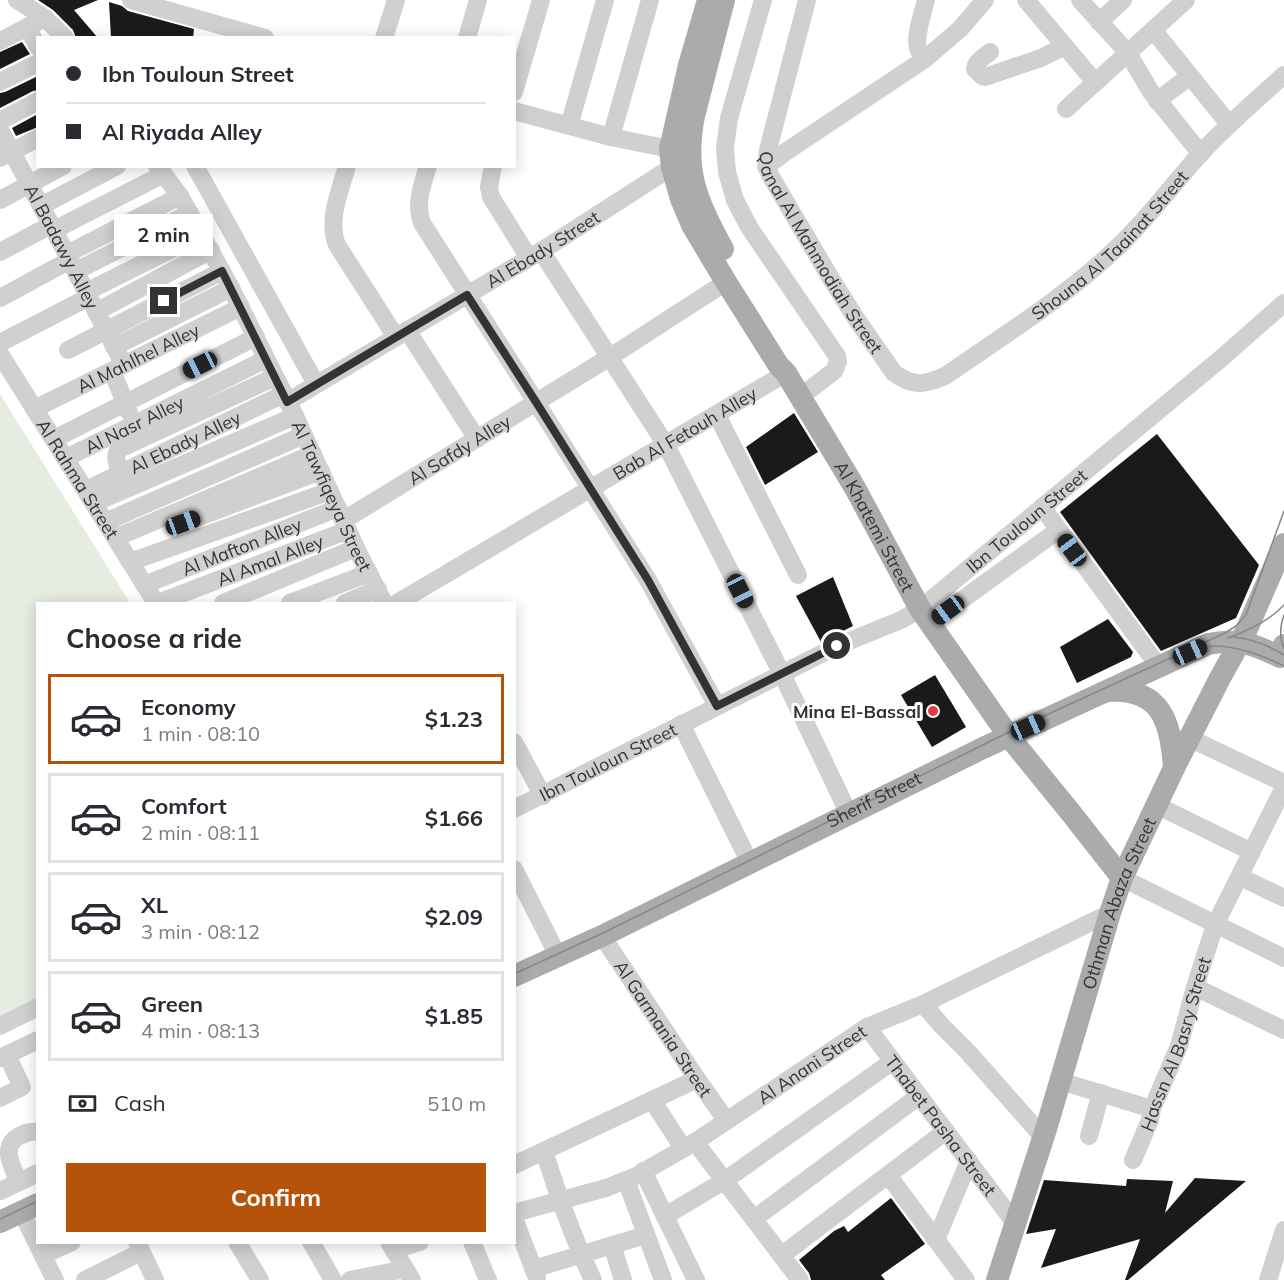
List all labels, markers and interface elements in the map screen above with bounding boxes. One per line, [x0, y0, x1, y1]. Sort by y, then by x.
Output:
text: Ibn Touloun Street [102, 60, 294, 88]
text: Al Riyada Alley [102, 118, 262, 146]
street label: Qanal Al Mahmodiah Street [755, 151, 888, 358]
street label: Shouna Al Taainat Street [1027, 165, 1193, 325]
street label: Al Badawy Alley [20, 180, 105, 313]
street label: Al Ebady Street [482, 205, 604, 293]
callout: 2 min [114, 214, 213, 256]
text: 2 min [137, 222, 190, 247]
route end [150, 287, 177, 314]
street label: Al Mahlhel Alley [73, 318, 204, 398]
car [180, 349, 220, 381]
street label: Bab Al Fetouh Alley [608, 381, 761, 485]
street label: Al Nasr Alley [81, 390, 188, 458]
street label: Al Ebady Alley [126, 405, 245, 479]
street label: Al Safdy Alley [404, 409, 515, 490]
street label: Al Rahma Street [32, 414, 124, 543]
street label: Al Tawfiqeya Street [287, 417, 377, 575]
street label: Al Khatemi Street [830, 456, 920, 595]
street label: Ibn Touloun Street [961, 463, 1092, 578]
car [163, 508, 203, 538]
street label: Al Mafton Alley [178, 512, 305, 580]
street label: Al Amal Alley [214, 529, 327, 591]
car [1054, 530, 1090, 570]
car [724, 571, 756, 611]
car [928, 592, 968, 628]
text: Choose a ride [66, 621, 242, 655]
route start [823, 632, 850, 659]
car [1170, 636, 1210, 668]
icon: car [69, 692, 123, 746]
text: Economy [141, 693, 236, 721]
place label: Mina El-Bassal [793, 700, 921, 723]
marker: Mina El-Bassal [926, 704, 940, 718]
text: $1.23 [425, 705, 483, 733]
car [1008, 711, 1048, 743]
street label: Ibn Touloun Street [535, 717, 680, 806]
text: 1 min · 08:10 [141, 721, 260, 746]
street label: Sherif Street [822, 766, 925, 832]
icon: car [69, 791, 123, 845]
text: Comfort [141, 792, 227, 820]
text: $1.66 [425, 804, 483, 832]
street label: Othman Abaza Street [1077, 813, 1161, 992]
text: 2 min · 08:11 [141, 820, 260, 845]
icon: car [69, 890, 123, 944]
text: XL [141, 891, 168, 919]
text: $2.09 [425, 903, 483, 931]
text: 3 min · 08:12 [141, 919, 260, 944]
street label: Hassn Al Basry Street [1135, 954, 1216, 1135]
street label: Al Garmania Street [610, 956, 717, 1101]
icon: car [69, 989, 123, 1043]
text: Green [141, 990, 203, 1018]
text: $1.85 [425, 1002, 483, 1030]
text: 4 min · 08:13 [141, 1018, 260, 1043]
street label: Al Anani Street [753, 1019, 870, 1109]
street label: Thabet Pasha Street [880, 1050, 1002, 1200]
icon: cash [66, 1087, 99, 1120]
text: Cash [114, 1089, 166, 1117]
text: 510 m [427, 1091, 486, 1116]
button: Confirm [66, 1163, 486, 1232]

